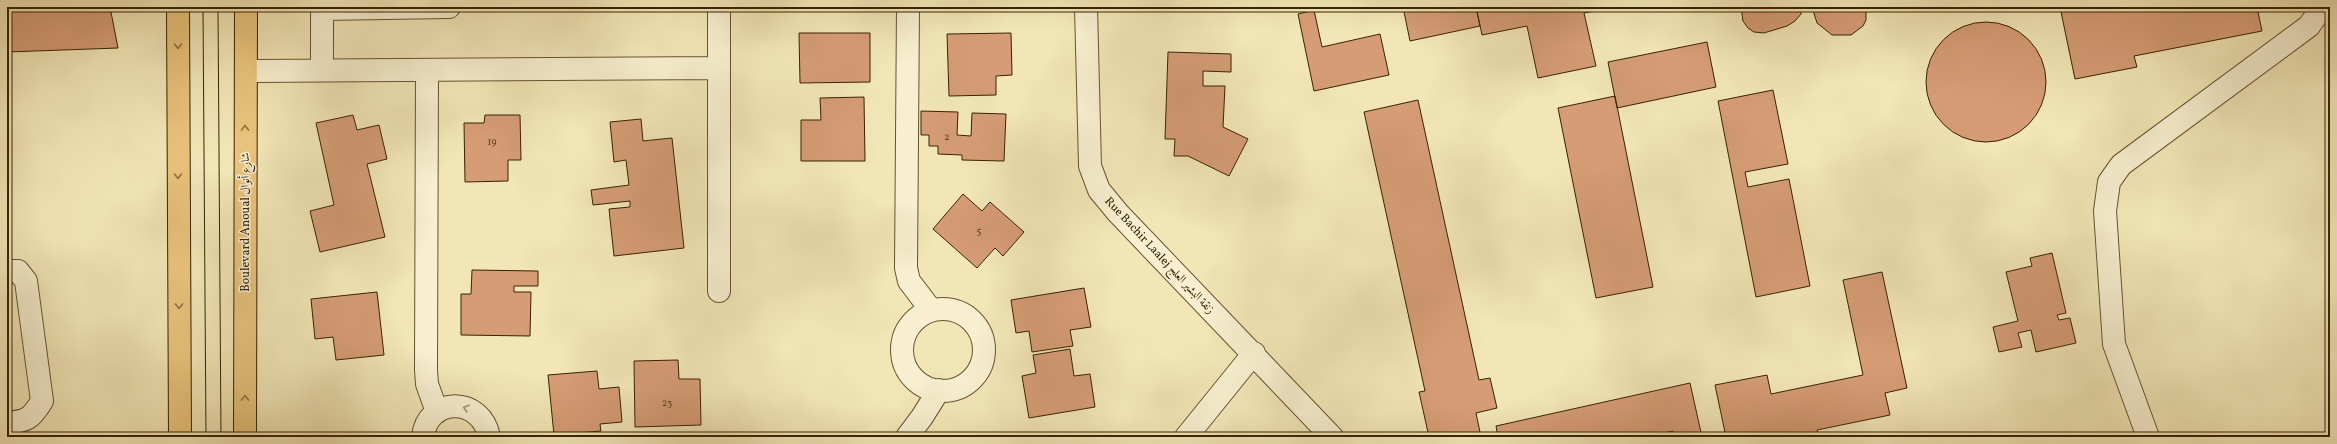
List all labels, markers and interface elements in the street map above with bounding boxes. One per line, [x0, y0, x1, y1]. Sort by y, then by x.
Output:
one-way arrow [174, 43, 182, 49]
one-way arrow [241, 125, 249, 131]
house number: 2 [944, 130, 950, 144]
house number: 19 [487, 135, 497, 149]
street label: Boulevard Anoual شارع أنوال [237, 152, 256, 292]
one-way arrow [174, 173, 182, 179]
street label: Rue Bachir Laalej زنقة البشير العلج [1099, 194, 1218, 319]
house number: 5 [977, 224, 982, 238]
one-way arrow [175, 303, 183, 309]
one-way arrow [241, 395, 249, 401]
house number: 23 [662, 396, 672, 410]
one-way arrow [463, 405, 470, 413]

